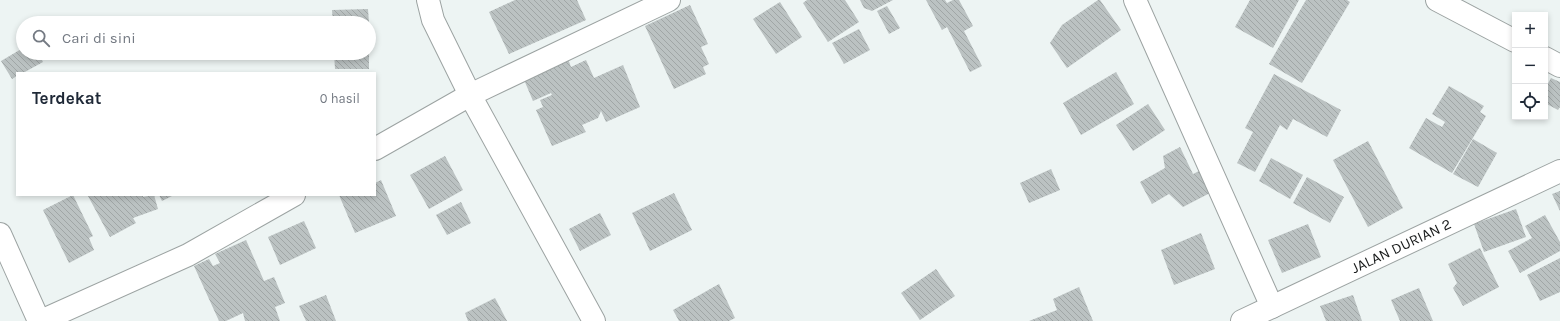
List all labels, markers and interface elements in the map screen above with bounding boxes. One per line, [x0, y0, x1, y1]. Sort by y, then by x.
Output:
map controls [1512, 12, 1548, 120]
button: + [1512, 12, 1548, 48]
search box [16, 16, 376, 60]
icon: search [30, 27, 52, 49]
text: Cari di sini [62, 29, 136, 47]
button: − [1512, 48, 1548, 84]
button: locate [1512, 84, 1548, 120]
text: Terdekat [32, 88, 101, 108]
text: 0 hasil [320, 91, 360, 106]
street label: JALAN DURIAN 2 [1348, 215, 1454, 277]

